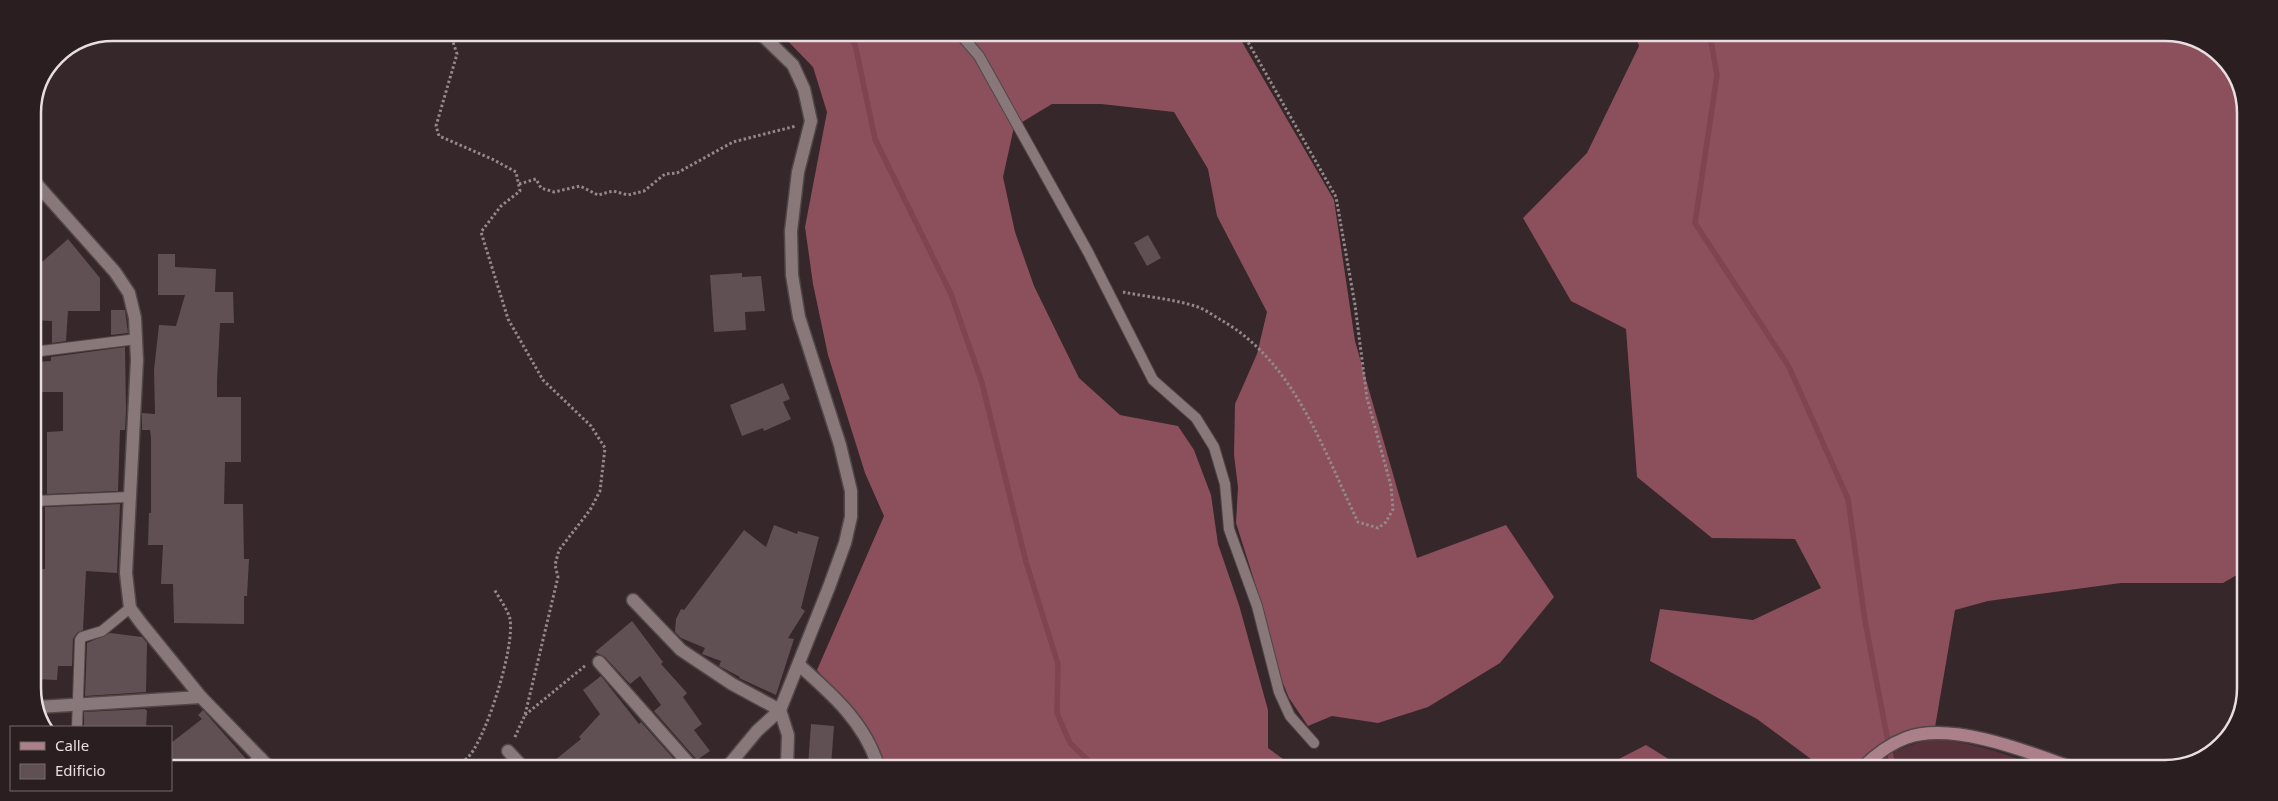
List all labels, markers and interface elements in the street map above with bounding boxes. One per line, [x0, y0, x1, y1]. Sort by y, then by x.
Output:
legend [10, 726, 172, 791]
text: Calle [55, 735, 89, 755]
text: Edificio [55, 760, 106, 780]

